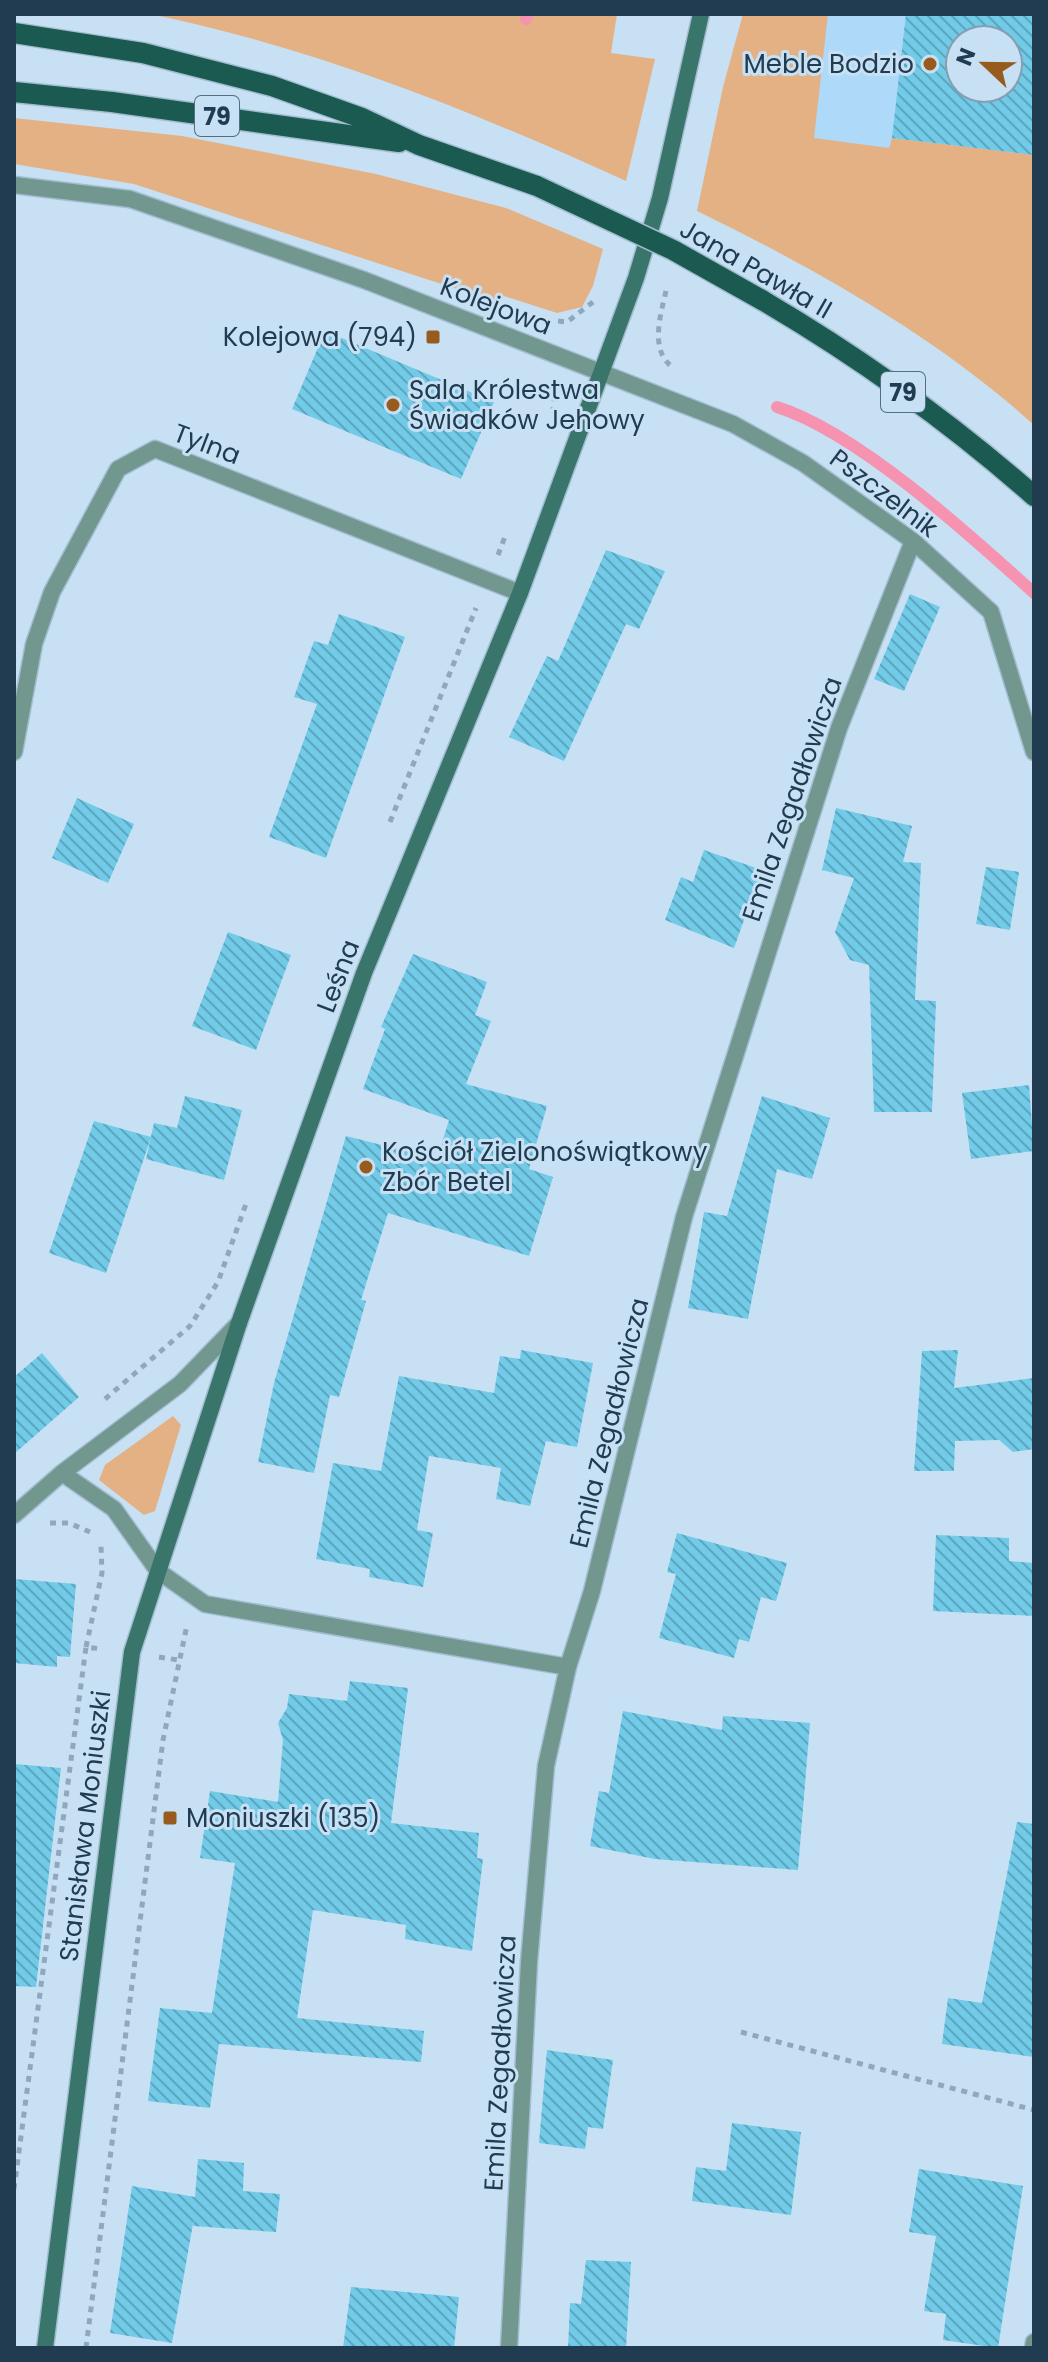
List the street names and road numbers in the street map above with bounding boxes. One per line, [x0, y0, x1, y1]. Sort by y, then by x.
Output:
road number: 79 [195, 96, 239, 136]
street label: Jana Pawła II [673, 211, 839, 327]
street label: Kolejowa [435, 268, 557, 344]
road number: 79 [881, 372, 925, 412]
street label: Tylna [168, 415, 246, 473]
street label: Pszczelnik [822, 440, 946, 546]
street label: Emila Zegadłowicza [733, 672, 851, 926]
street label: Leśna [308, 934, 368, 1018]
street label: Emila Zegadłowicza [561, 1294, 657, 1552]
street label: Stanisława Moniuszki [51, 1688, 119, 1964]
street label: Emila Zegadłowicza [475, 1934, 525, 2192]

